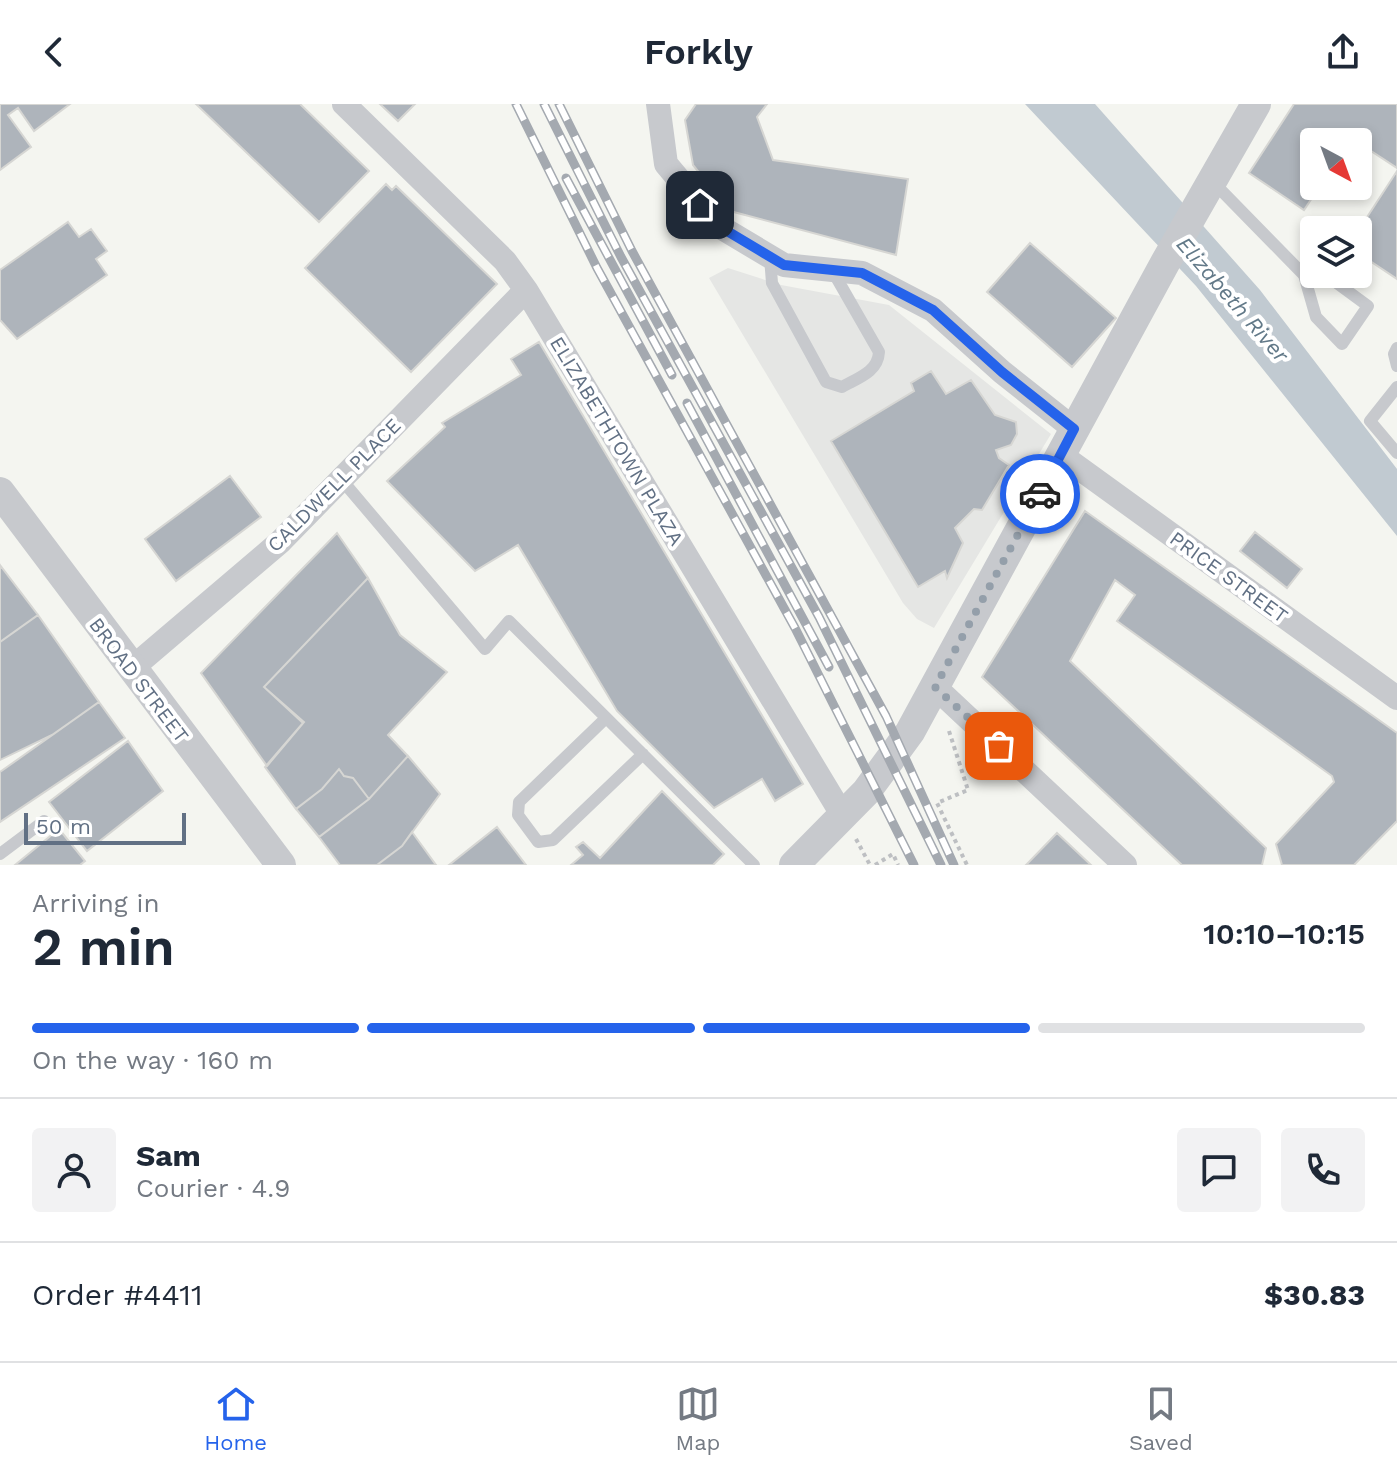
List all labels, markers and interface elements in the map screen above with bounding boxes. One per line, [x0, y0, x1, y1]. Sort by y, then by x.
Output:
icon: back [32, 30, 76, 74]
icon: share [1321, 30, 1365, 74]
text: Forkly [644, 31, 753, 73]
north arrow [1300, 128, 1372, 200]
map controls [1300, 128, 1372, 288]
pin [666, 171, 734, 239]
icon: home [678, 183, 722, 227]
button: layers [1300, 216, 1372, 288]
water label: Elizabeth River [1172, 232, 1295, 368]
street label: ELIZABETHTOWN PLAZA [545, 332, 689, 550]
street label: CALDWELL PLACE [262, 413, 406, 557]
courier [1000, 454, 1080, 534]
icon: car [1018, 472, 1062, 516]
street label: PRICE STREET [1165, 526, 1293, 628]
street label: BROAD STREET [84, 613, 194, 747]
pin [965, 712, 1033, 780]
icon: bag [977, 724, 1021, 768]
scale bar [24, 809, 186, 845]
text: 50 m [36, 814, 91, 839]
text: Arriving in [32, 888, 160, 918]
text: 10:10–10:15 [1203, 916, 1365, 951]
text: 2 min [32, 917, 175, 978]
text: On the way · 160 m [32, 1045, 273, 1075]
button: person [32, 1128, 116, 1212]
button: chat [1177, 1128, 1261, 1212]
button: phone [1281, 1128, 1365, 1212]
text: Sam [136, 1138, 201, 1173]
text: Courier · 4.9 [136, 1173, 290, 1203]
text: Order #4411 [32, 1277, 203, 1312]
text: $30.83 [1264, 1277, 1365, 1312]
tab: Home [204, 1382, 267, 1455]
tab: Map [676, 1382, 720, 1455]
tab: Saved [1129, 1382, 1193, 1455]

